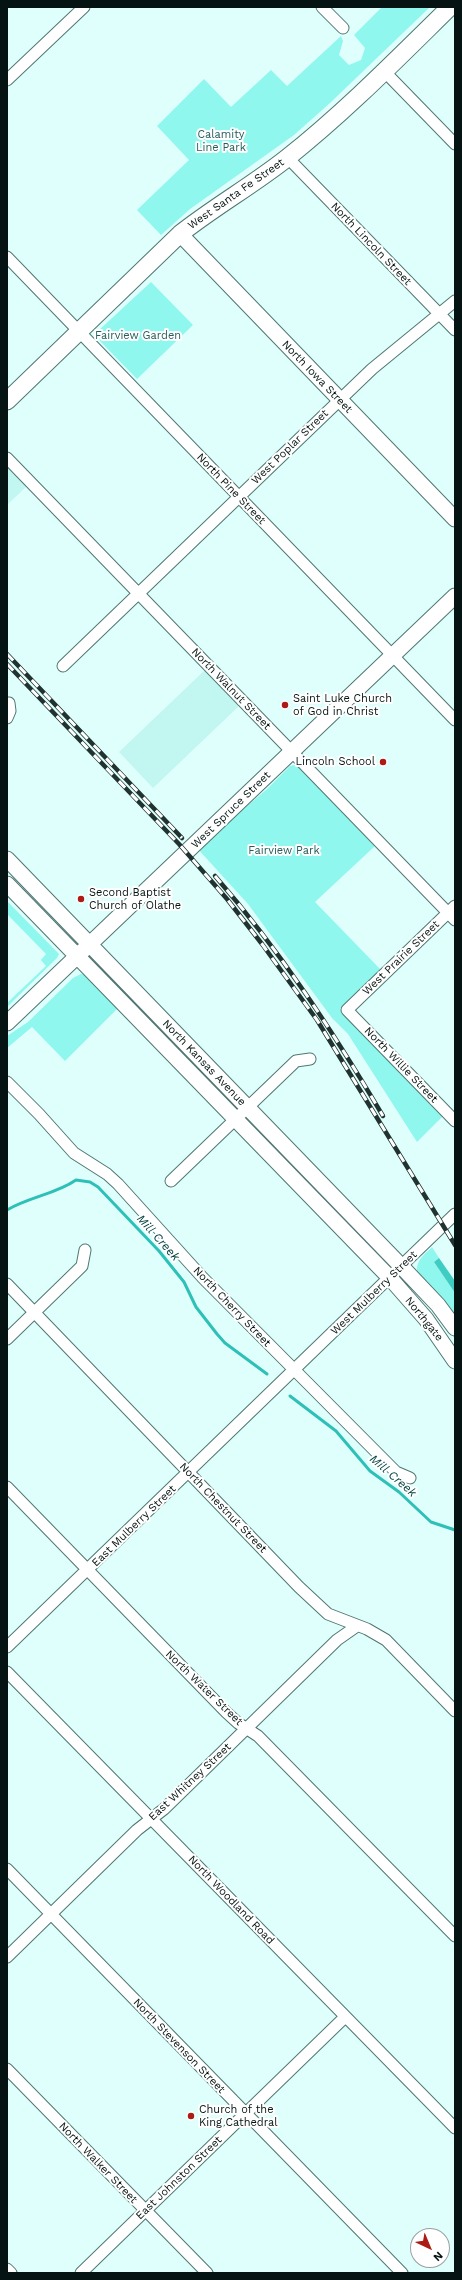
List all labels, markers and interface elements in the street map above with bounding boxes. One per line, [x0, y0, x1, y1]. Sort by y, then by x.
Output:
park label: Calamity Line Park [196, 128, 246, 154]
street label: West Santa Fe Street [185, 156, 287, 232]
street label: North Lincoln Street [328, 200, 414, 288]
park label: Fairview Garden [95, 329, 181, 343]
street label: North Iowa Street [279, 338, 355, 416]
street label: West Poplar Street [249, 407, 331, 487]
street label: North Pine Street [194, 451, 268, 527]
street label: North Walnut Street [188, 645, 274, 733]
place label: Saint Luke Church of God in Christ [293, 692, 392, 718]
marker: Saint Luke Church of God in Christ [280, 700, 290, 710]
place label: Lincoln School [295, 755, 375, 769]
marker: Lincoln School [378, 757, 388, 767]
street label: West Spruce Street [189, 769, 273, 851]
park label: Fairview Park [248, 844, 320, 858]
place label: Second Baptist Church of Olathe [89, 886, 181, 912]
marker: Second Baptist Church of Olathe [76, 894, 86, 904]
street label: West Prairie Street [360, 918, 442, 998]
street label: North Kansas Avenue [159, 1017, 249, 1109]
street label: North Willie Street [361, 1024, 441, 1106]
water label: Mill Creek [134, 1212, 182, 1264]
street label: West Mulberry Street [328, 1248, 420, 1338]
street label: North Cherry Street [190, 1264, 274, 1350]
street label: Northgate [402, 1294, 446, 1344]
water label: Mill Creek [367, 1452, 419, 1500]
street label: North Chestnut Street [177, 1460, 269, 1556]
street label: East Mulberry Street [89, 1482, 179, 1570]
street label: North Water Street [163, 1648, 245, 1728]
street label: East Whitney Street [146, 1740, 234, 1824]
street label: North Woodland Road [185, 1853, 277, 1947]
street label: North Stevenson Street [130, 1996, 228, 2096]
place label: Church of the King Cathedral [199, 2103, 278, 2129]
marker: Church of the King Cathedral [186, 2111, 196, 2121]
street label: North Walker Street [56, 2120, 140, 2206]
street label: East Johnston Street [133, 2134, 225, 2222]
north arrow [410, 2228, 450, 2268]
text: N [431, 2249, 445, 2264]

